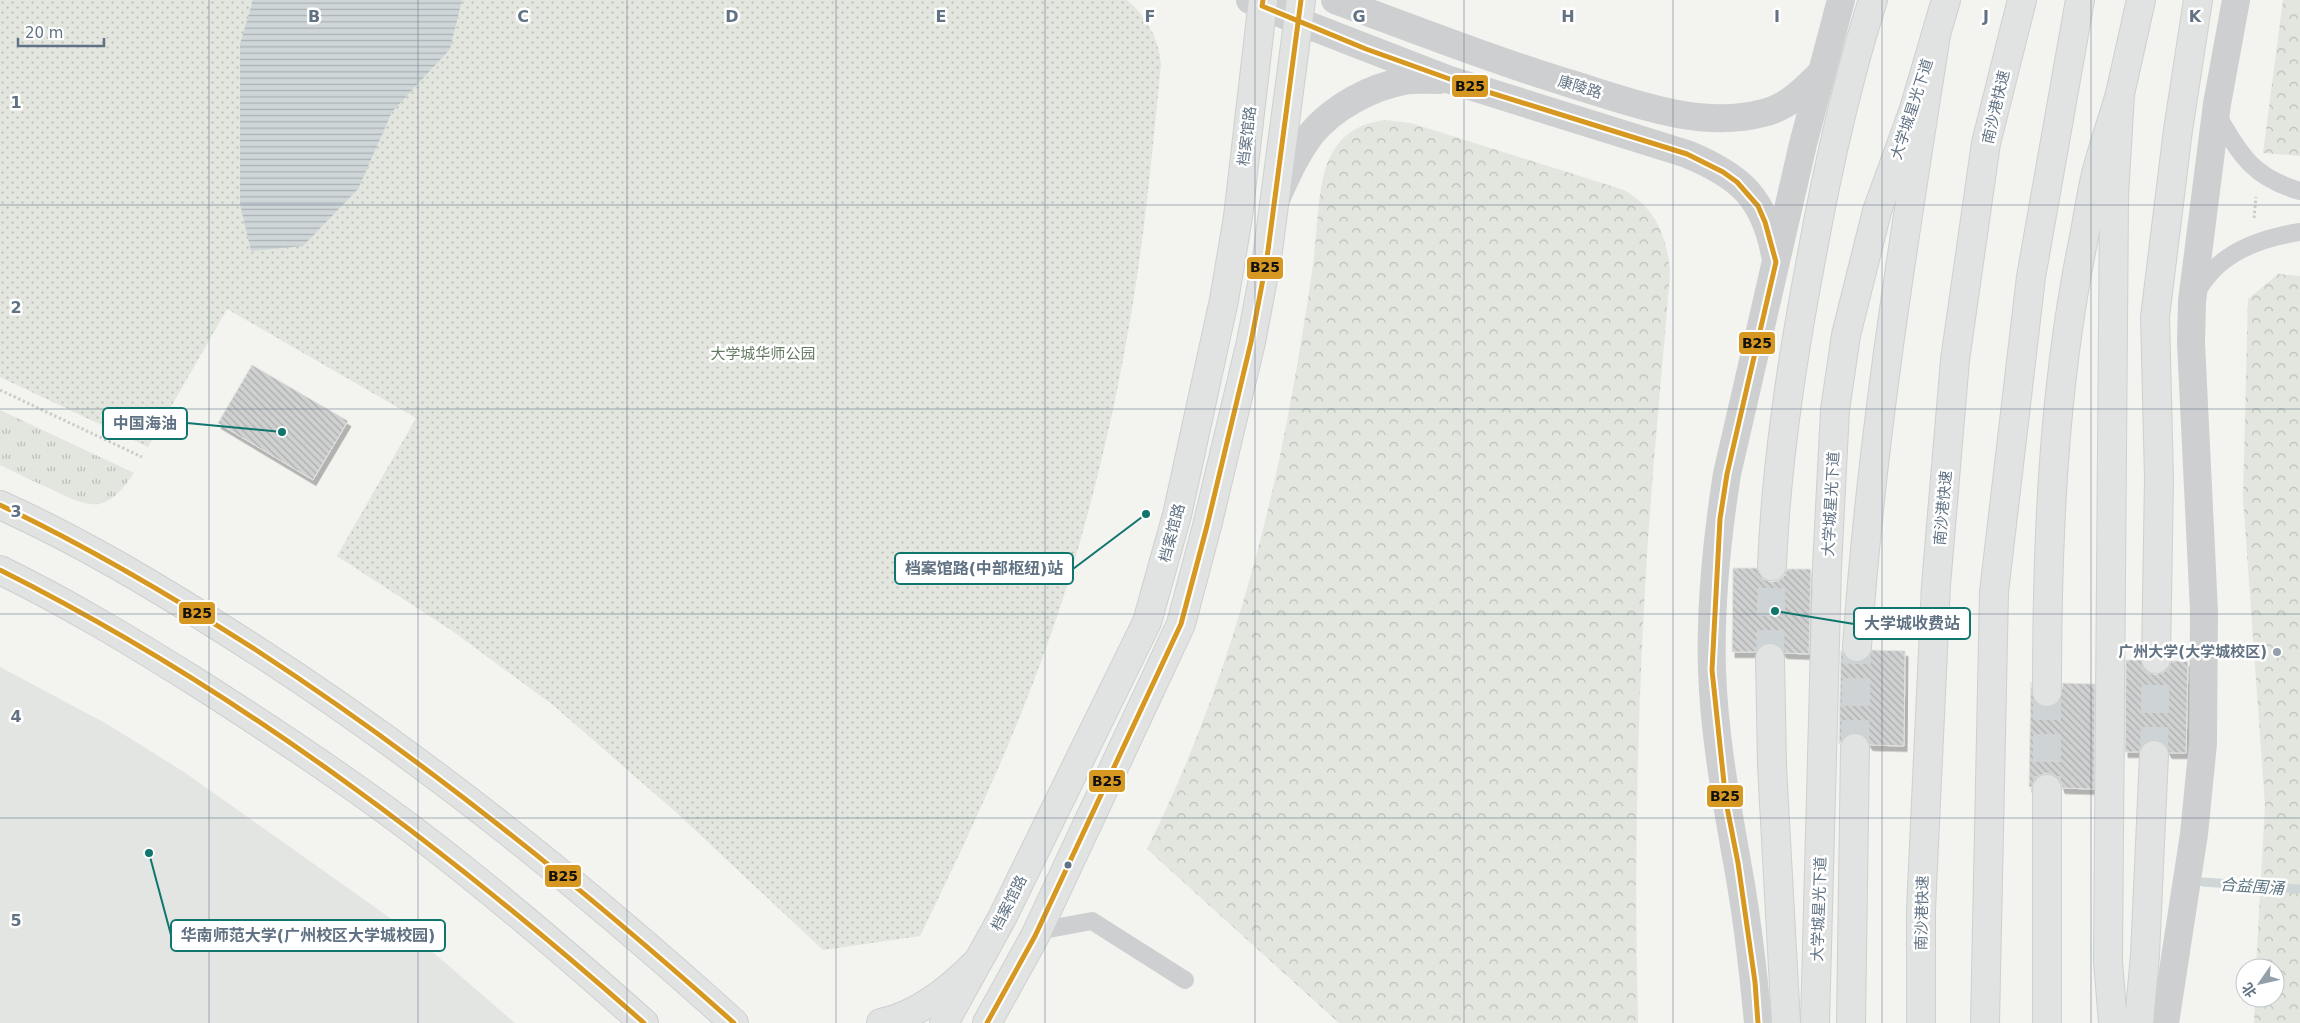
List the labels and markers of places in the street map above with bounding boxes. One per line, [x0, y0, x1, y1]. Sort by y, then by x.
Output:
callout: 中国海油 [103, 408, 187, 439]
callout: 档案馆路(中部枢纽)站 [895, 553, 1073, 584]
callout: 大学城收费站 [1854, 608, 1970, 639]
place label: 广州大学(大学城校区) [2118, 643, 2267, 661]
marker: 广州大学(大学城校区) [2271, 646, 2283, 658]
unlabelled marker [1063, 860, 1073, 870]
callout: 华南师范大学(广州校区大学城校园) [171, 920, 445, 951]

